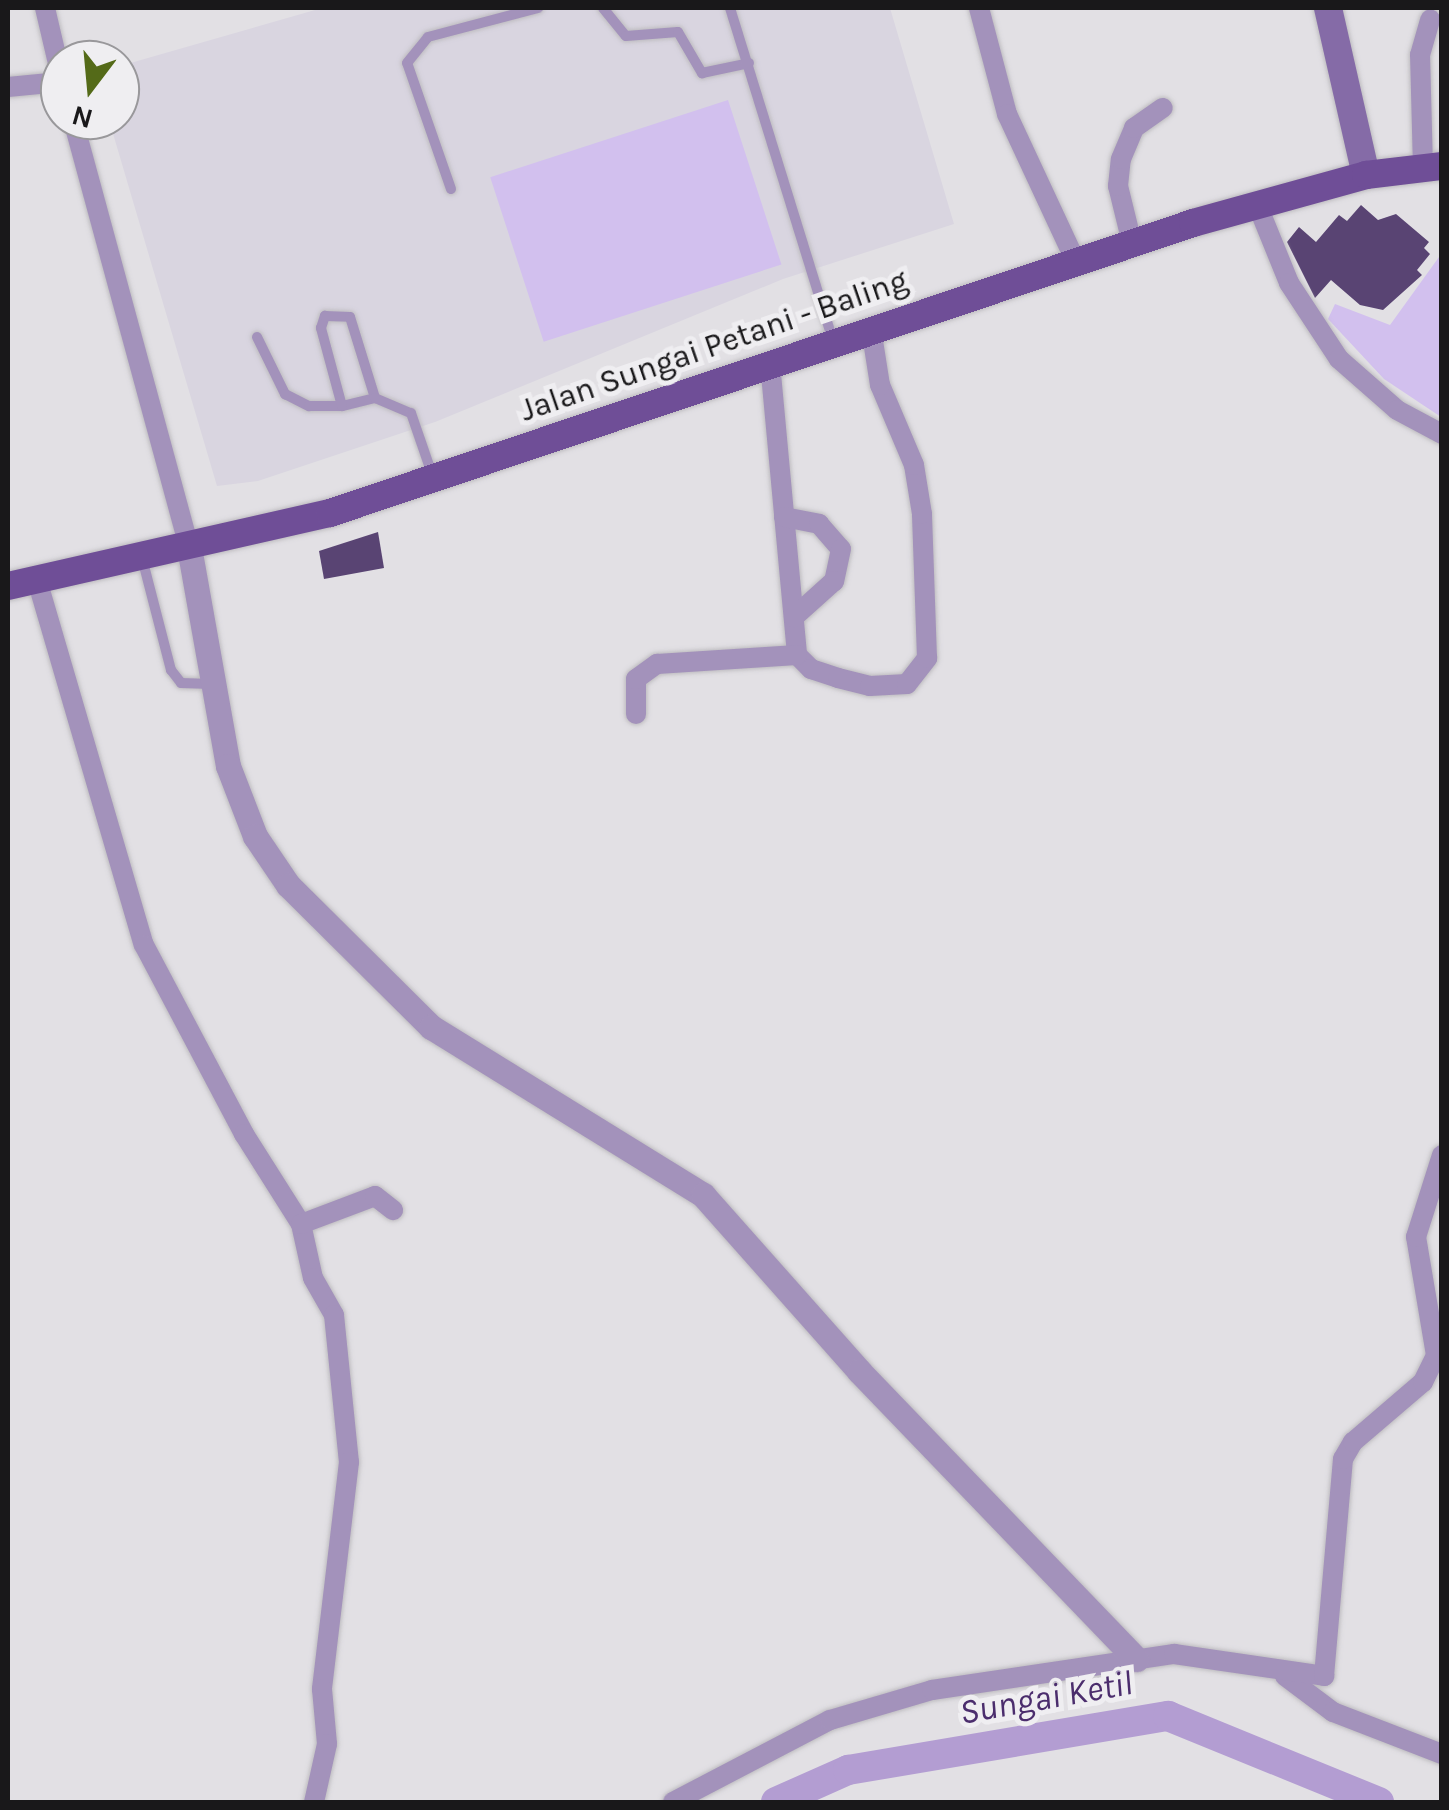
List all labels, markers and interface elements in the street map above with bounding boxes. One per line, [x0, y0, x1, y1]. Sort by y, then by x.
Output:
north arrow [40, 40, 140, 140]
text: N [68, 99, 96, 136]
street label: Jalan Sungai Petani - Baling [515, 262, 913, 430]
water label: Sungai Ketil [956, 1662, 1136, 1734]

